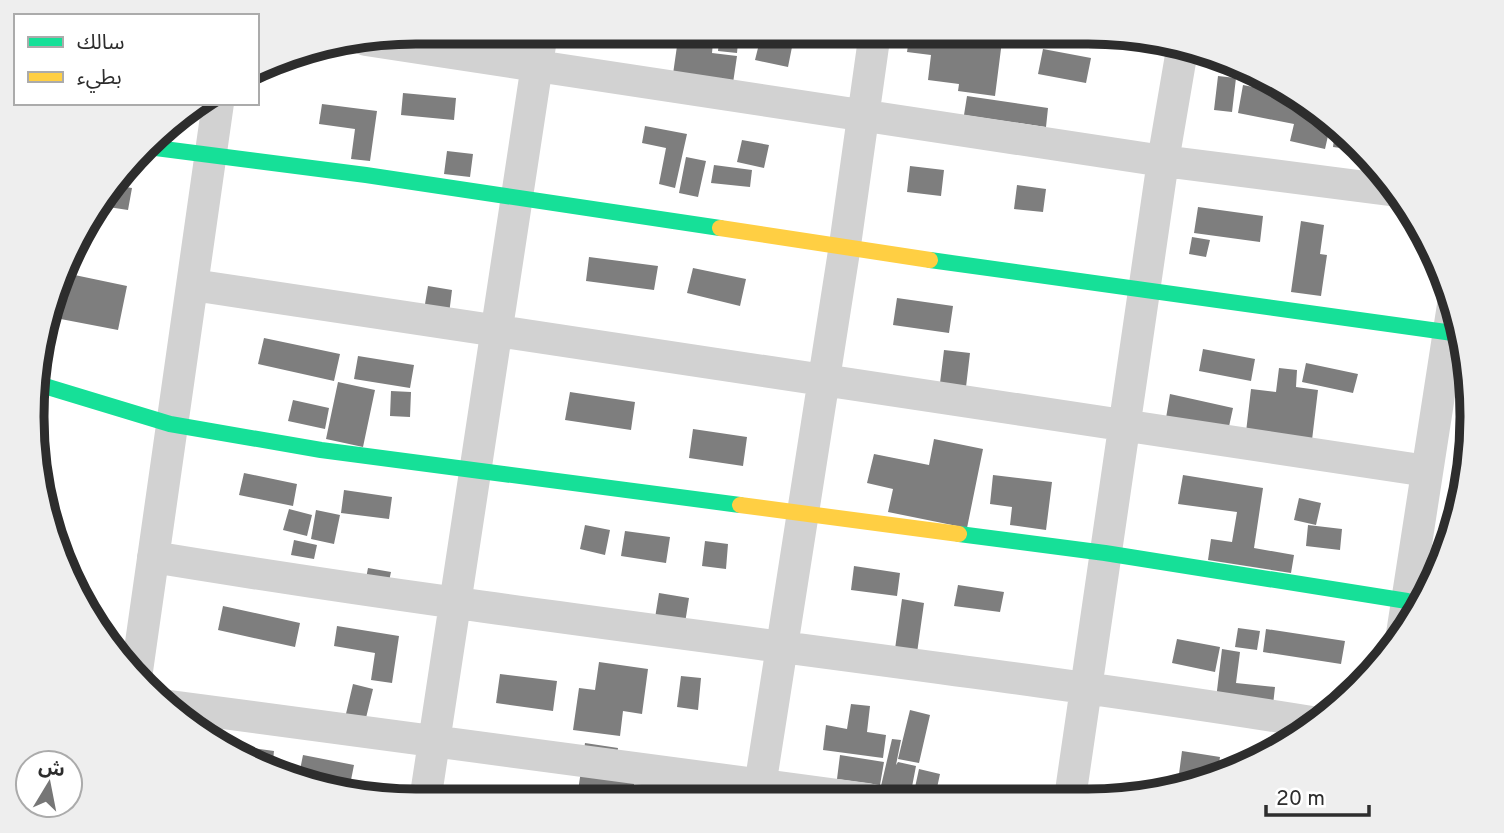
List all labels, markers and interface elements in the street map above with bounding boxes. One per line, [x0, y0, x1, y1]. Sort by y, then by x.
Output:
legend [14, 14, 259, 105]
text: سالك [77, 30, 124, 57]
text: بطيء [77, 65, 122, 93]
north arrow [14, 749, 84, 819]
text: ش [37, 755, 67, 783]
scale bar [1266, 774, 1369, 818]
text: 20 m [1276, 786, 1325, 813]

